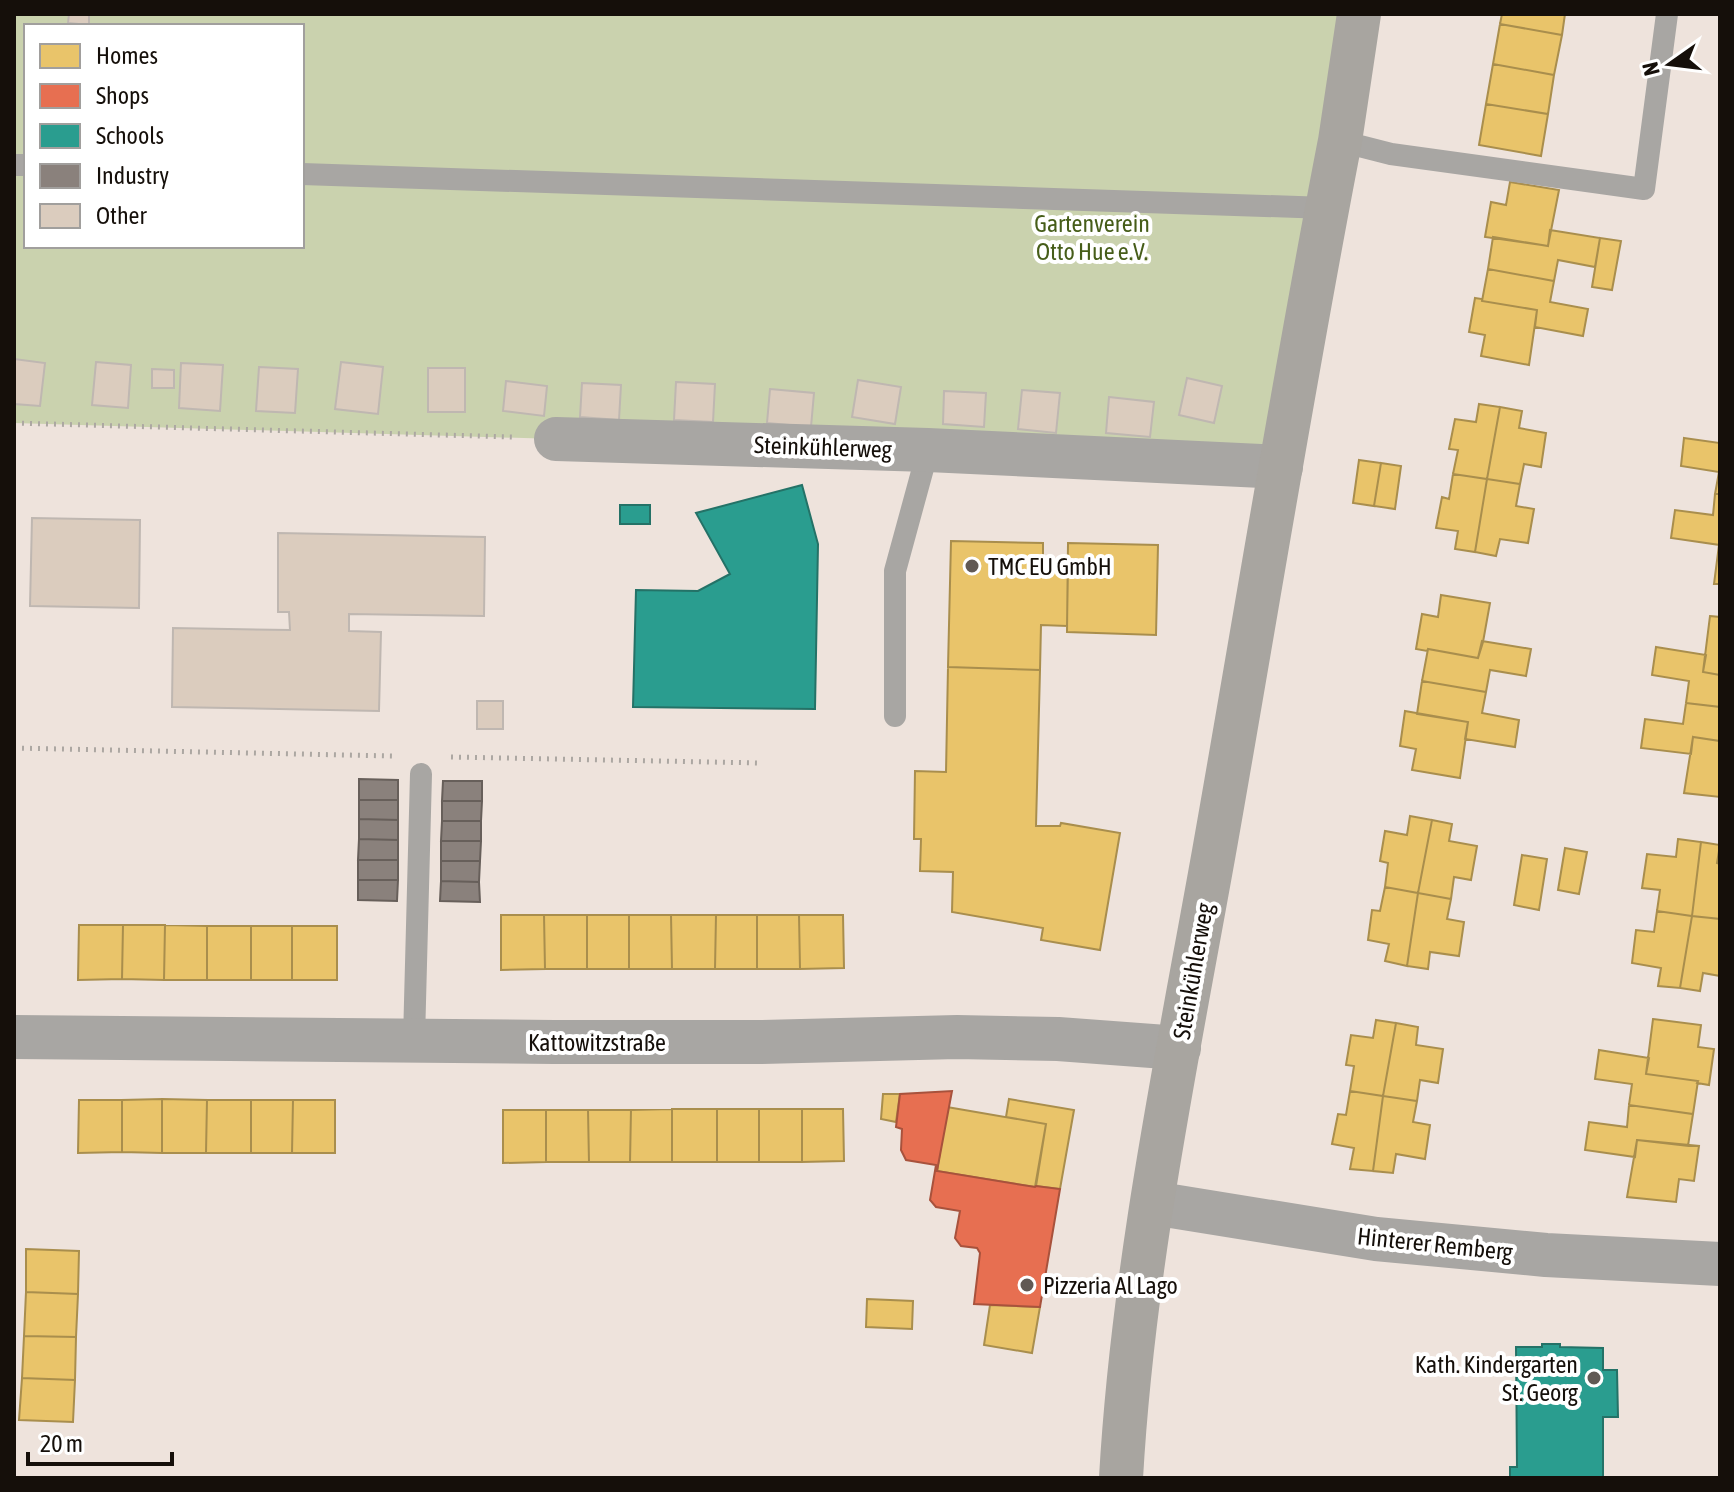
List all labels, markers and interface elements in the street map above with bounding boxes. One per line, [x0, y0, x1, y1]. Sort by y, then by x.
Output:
legend [24, 24, 304, 248]
north arrow [1630, 24, 1710, 104]
text: Homes [96, 42, 158, 69]
text: N [1636, 59, 1665, 78]
text: Shops [96, 82, 149, 109]
text: Schools [96, 122, 164, 149]
text: Industry [96, 162, 169, 189]
text: Other [96, 202, 147, 229]
park label: Gartenverein Otto Hue e.V. [1034, 210, 1150, 265]
street label: Steinkühlerweg [754, 431, 893, 463]
place label: TMC EU GmbH [988, 553, 1112, 580]
marker: TMC EU GmbH [963, 557, 981, 575]
street label: Steinkühlerweg [1168, 900, 1218, 1041]
street label: Kattowitzstraße [528, 1029, 666, 1056]
street label: Hinterer Remberg [1356, 1222, 1515, 1266]
place label: Pizzeria Al Lago [1043, 1272, 1178, 1299]
marker: Pizzeria Al Lago [1018, 1276, 1036, 1294]
place label: Kath. Kindergarten St. Georg [1415, 1351, 1579, 1406]
marker: Kath. Kindergarten St. Georg [1585, 1369, 1603, 1387]
scale bar [28, 1416, 172, 1466]
text: 20 m [40, 1430, 83, 1457]

